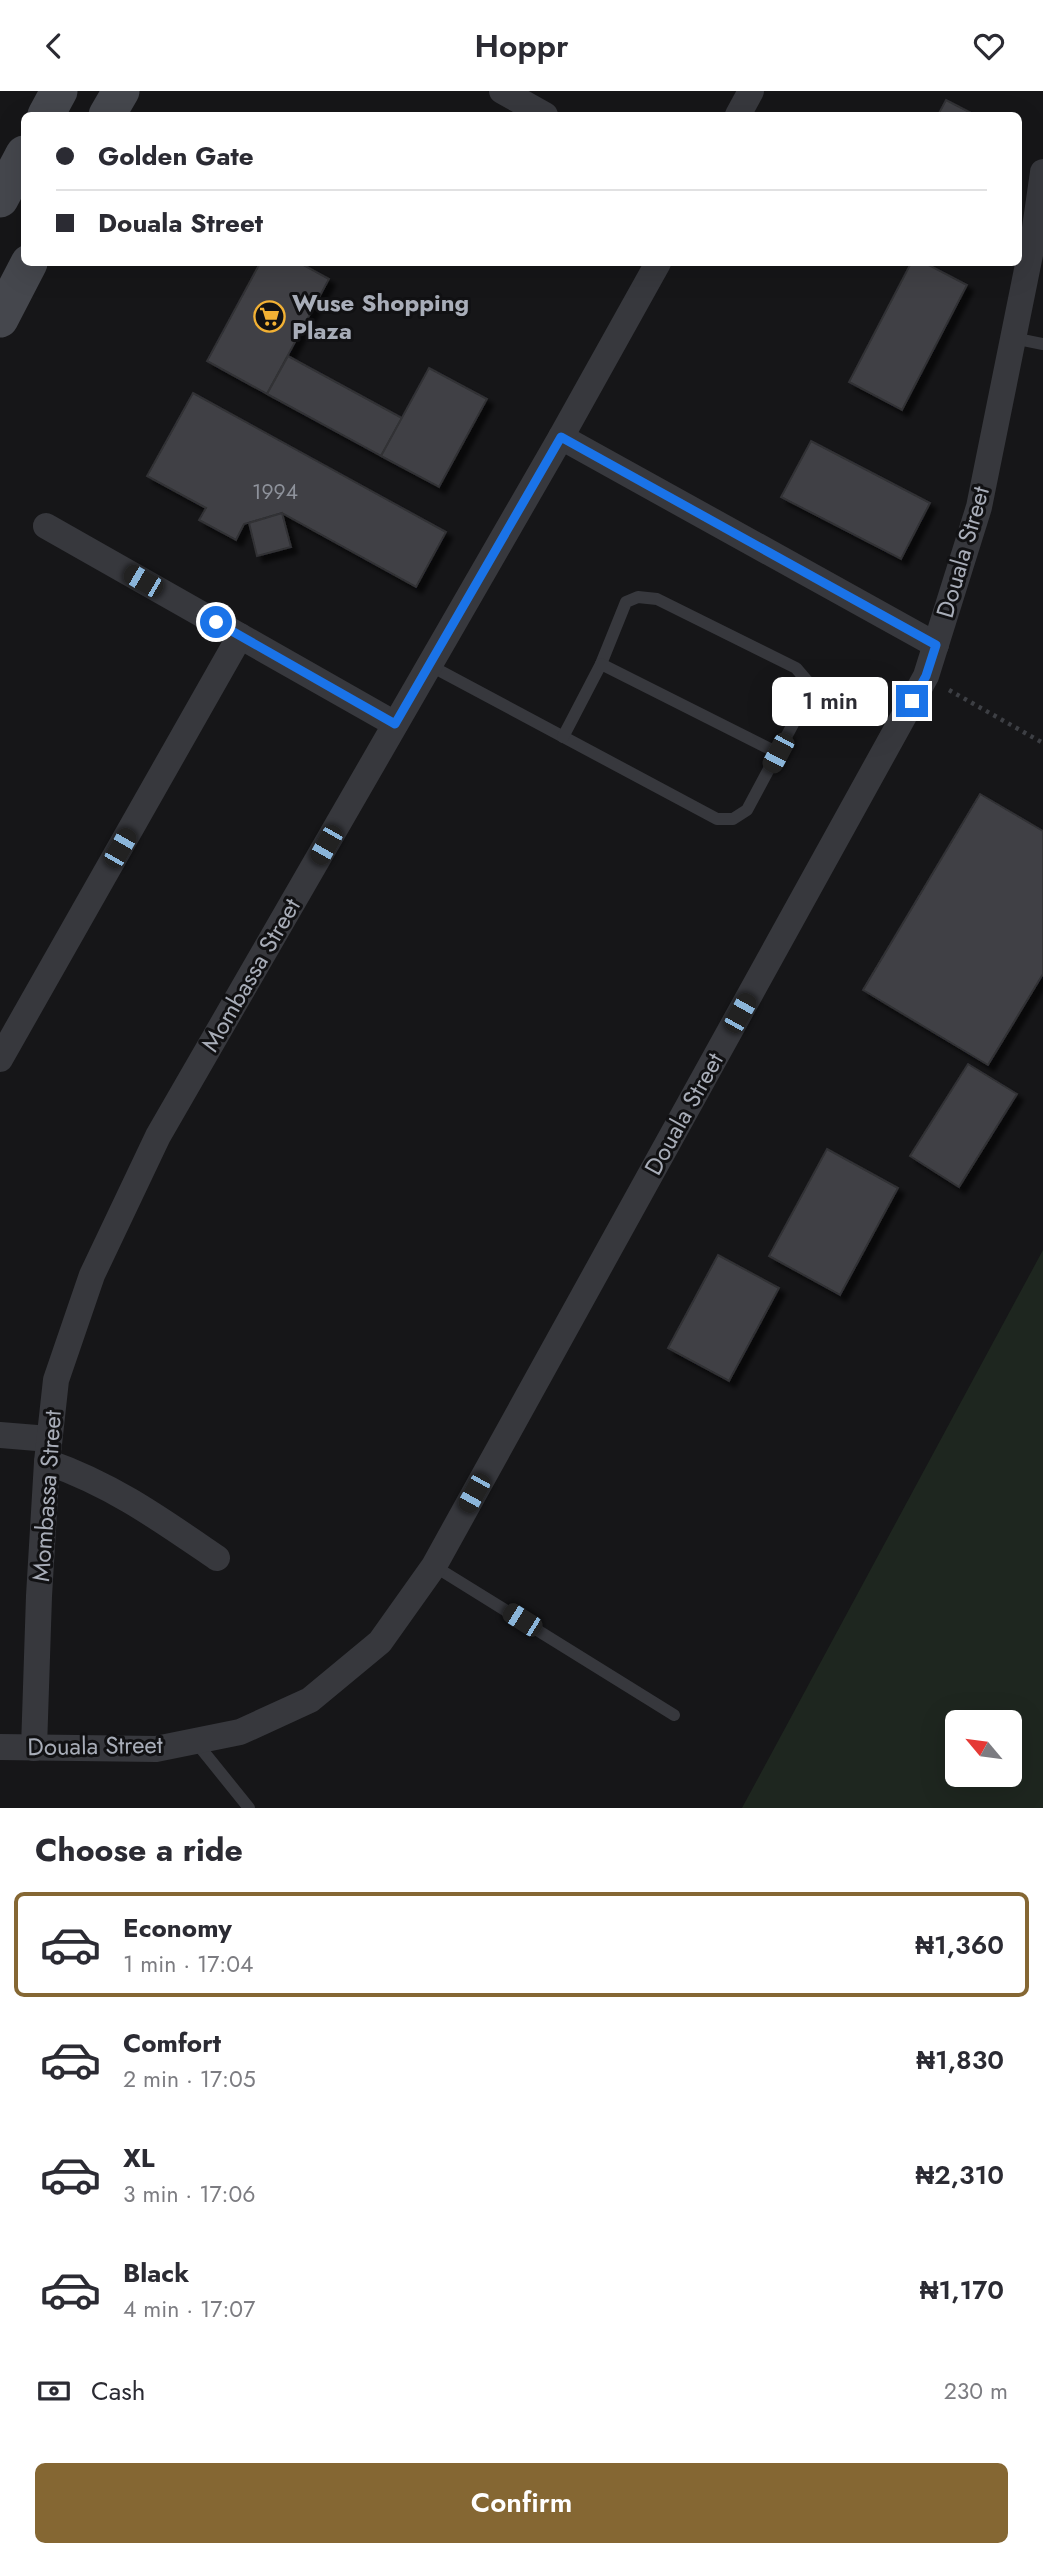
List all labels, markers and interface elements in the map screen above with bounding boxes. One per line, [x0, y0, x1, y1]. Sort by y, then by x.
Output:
text: Hoppr [475, 23, 568, 69]
icon: back [35, 27, 73, 65]
icon: heart [970, 27, 1008, 65]
text: Golden Gate [98, 137, 254, 175]
text: Douala Street [98, 204, 263, 242]
place label: Wuse Shopping Plaza [292, 285, 469, 348]
supermarket icon: Wuse Shopping Plaza [252, 300, 286, 334]
house number: 1994 [252, 477, 298, 507]
street label: Douala Street [927, 482, 998, 622]
car [120, 561, 167, 601]
route start [200, 606, 232, 638]
callout: 1 min [772, 677, 888, 725]
text: 1 min [802, 684, 858, 718]
route end [896, 685, 928, 717]
car [759, 730, 798, 776]
car [307, 822, 346, 868]
car [101, 825, 140, 871]
street label: Mombassa Street [192, 891, 309, 1058]
car [721, 990, 760, 1036]
street label: Douala Street [636, 1046, 732, 1181]
street label: Mombassa Street [23, 1409, 70, 1583]
car [455, 1470, 494, 1516]
car [499, 1600, 546, 1640]
north arrow [945, 1710, 1022, 1787]
map controls [945, 1710, 1022, 1787]
street label: Douala Street [27, 1727, 163, 1764]
text: Choose a ride [35, 1827, 243, 1873]
text: Economy [123, 1909, 232, 1947]
icon: car [39, 1913, 102, 1976]
text: ₦1,360 [915, 1926, 1004, 1964]
text: 1 min · 17:04 [123, 1947, 253, 1981]
text: Comfort [123, 2024, 221, 2062]
icon: car [39, 2028, 102, 2091]
text: ₦1,830 [916, 2041, 1004, 2079]
text: 2 min · 17:05 [123, 2062, 256, 2096]
text: XL [123, 2139, 155, 2177]
icon: car [39, 2143, 102, 2206]
text: ₦2,310 [916, 2156, 1004, 2194]
text: 3 min · 17:06 [123, 2177, 256, 2211]
text: Black [123, 2254, 189, 2292]
icon: car [39, 2258, 102, 2321]
text: ₦1,170 [920, 2271, 1004, 2309]
text: 4 min · 17:07 [123, 2292, 255, 2326]
icon: cash [35, 2372, 73, 2410]
text: Cash [91, 2372, 145, 2410]
text: 230 m [944, 2374, 1008, 2408]
button: Confirm [35, 2463, 1008, 2543]

